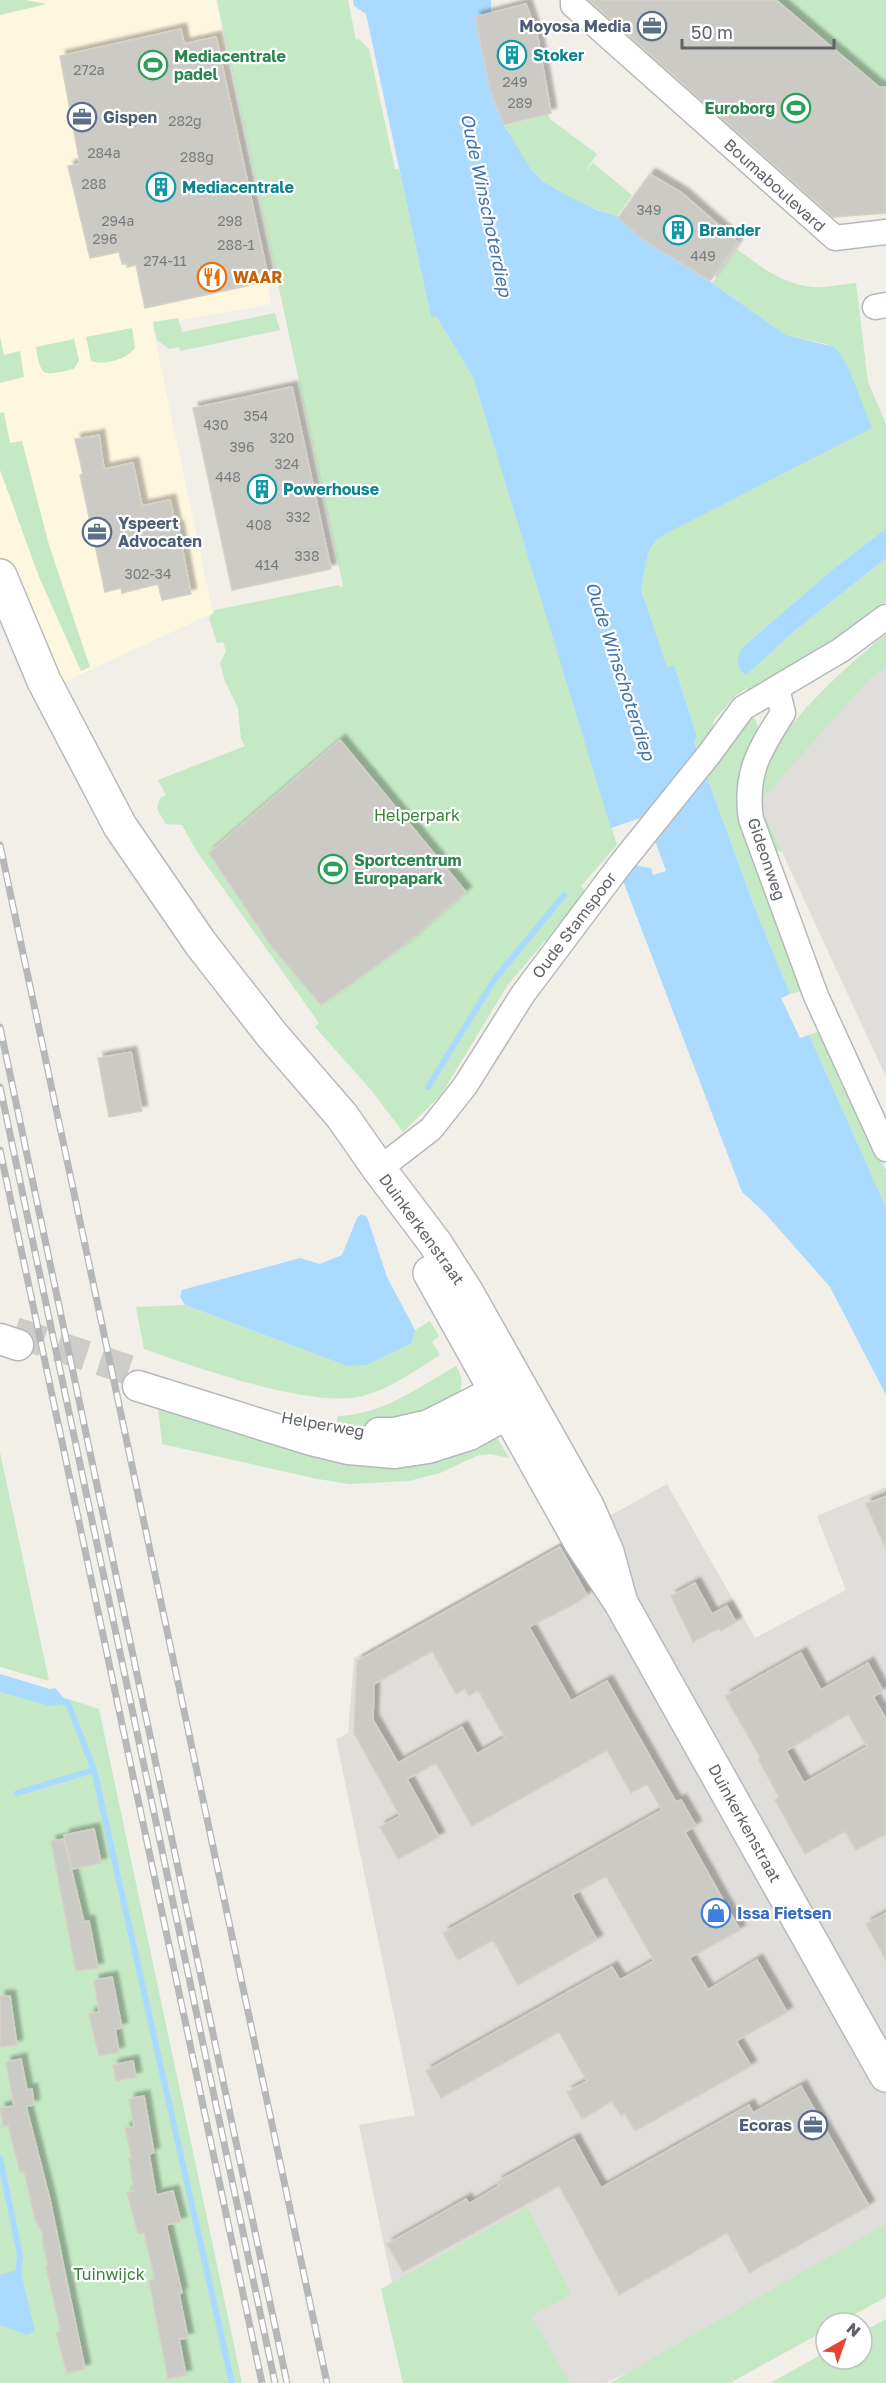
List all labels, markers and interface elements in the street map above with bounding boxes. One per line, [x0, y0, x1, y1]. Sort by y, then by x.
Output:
office icon: Moyosa Media [636, 10, 668, 42]
scale bar [682, 12, 834, 50]
place label: Moyosa Media [519, 16, 631, 36]
text: 50 m [691, 21, 733, 43]
building icon: Stoker [496, 39, 528, 71]
place label: Stoker [533, 45, 584, 65]
place label: Mediacentrale padel [174, 46, 286, 84]
sports icon: Mediacentrale padel [137, 49, 169, 81]
house number: 272a [73, 61, 105, 78]
house number: 249 [502, 73, 528, 90]
sports icon: Euroborg [780, 92, 812, 124]
house number: 289 [507, 94, 533, 111]
place label: Euroborg [705, 98, 775, 118]
office icon: Gispen [66, 101, 98, 133]
place label: Gispen [103, 107, 157, 127]
water label: Oude Winschoterdiep [457, 111, 518, 300]
house number: 282g [168, 112, 202, 129]
street label: Boumaboulevard [720, 134, 830, 236]
house number: 284a [87, 144, 121, 161]
house number: 288g [180, 148, 214, 165]
building icon: Mediacentrale [145, 171, 177, 203]
house number: 288 [81, 175, 107, 192]
place label: Mediacentrale [182, 177, 294, 197]
house number: 349 [636, 201, 662, 218]
house number: 294a [101, 212, 135, 229]
house number: 298 [217, 212, 243, 229]
building icon: Brander [662, 214, 694, 246]
place label: Brander [699, 220, 761, 240]
house number: 296 [92, 230, 118, 247]
house number: 288-1 [217, 236, 255, 253]
house number: 449 [690, 247, 716, 264]
house number: 274-11 [144, 252, 187, 269]
restaurant icon: WAAR [196, 261, 228, 293]
place label: WAAR [233, 267, 282, 287]
house number: 354 [244, 407, 268, 424]
house number: 430 [203, 416, 229, 433]
house number: 320 [270, 429, 295, 446]
house number: 396 [229, 438, 255, 455]
house number: 324 [275, 455, 299, 472]
house number: 448 [215, 468, 241, 485]
building icon: Powerhouse [246, 473, 278, 505]
place label: Powerhouse [283, 479, 379, 499]
house number: 332 [286, 508, 310, 525]
place label: Yspeert Advocaten [118, 513, 202, 551]
office icon: Yspeert Advocaten [81, 516, 113, 548]
house number: 408 [246, 516, 272, 533]
house number: 338 [295, 547, 319, 564]
house number: 414 [255, 556, 279, 573]
house number: 302-34 [124, 565, 172, 582]
water label: Oude Winschoterdiep [582, 579, 661, 765]
park label: Helperpark [374, 805, 460, 825]
street label: Gideonweg [744, 815, 790, 903]
place label: Sportcentrum Europapark [354, 850, 462, 888]
sports icon: Sportcentrum Europapark [317, 853, 349, 885]
street label: Oude Stamspoor [528, 868, 620, 982]
street label: Duinkerkenstraat [375, 1170, 469, 1288]
street label: Helperweg [280, 1407, 366, 1441]
street label: Duinkerkenstraat [704, 1760, 786, 1886]
shop icon: Issa Fietsen [700, 1897, 732, 1929]
place label: Issa Fietsen [737, 1903, 831, 1923]
office icon: Ecoras [797, 2109, 829, 2141]
place label: Ecoras [739, 2115, 792, 2135]
park label: Tuinwijck [73, 2264, 145, 2284]
north arrow [814, 2311, 874, 2371]
text: N [843, 2318, 865, 2341]

